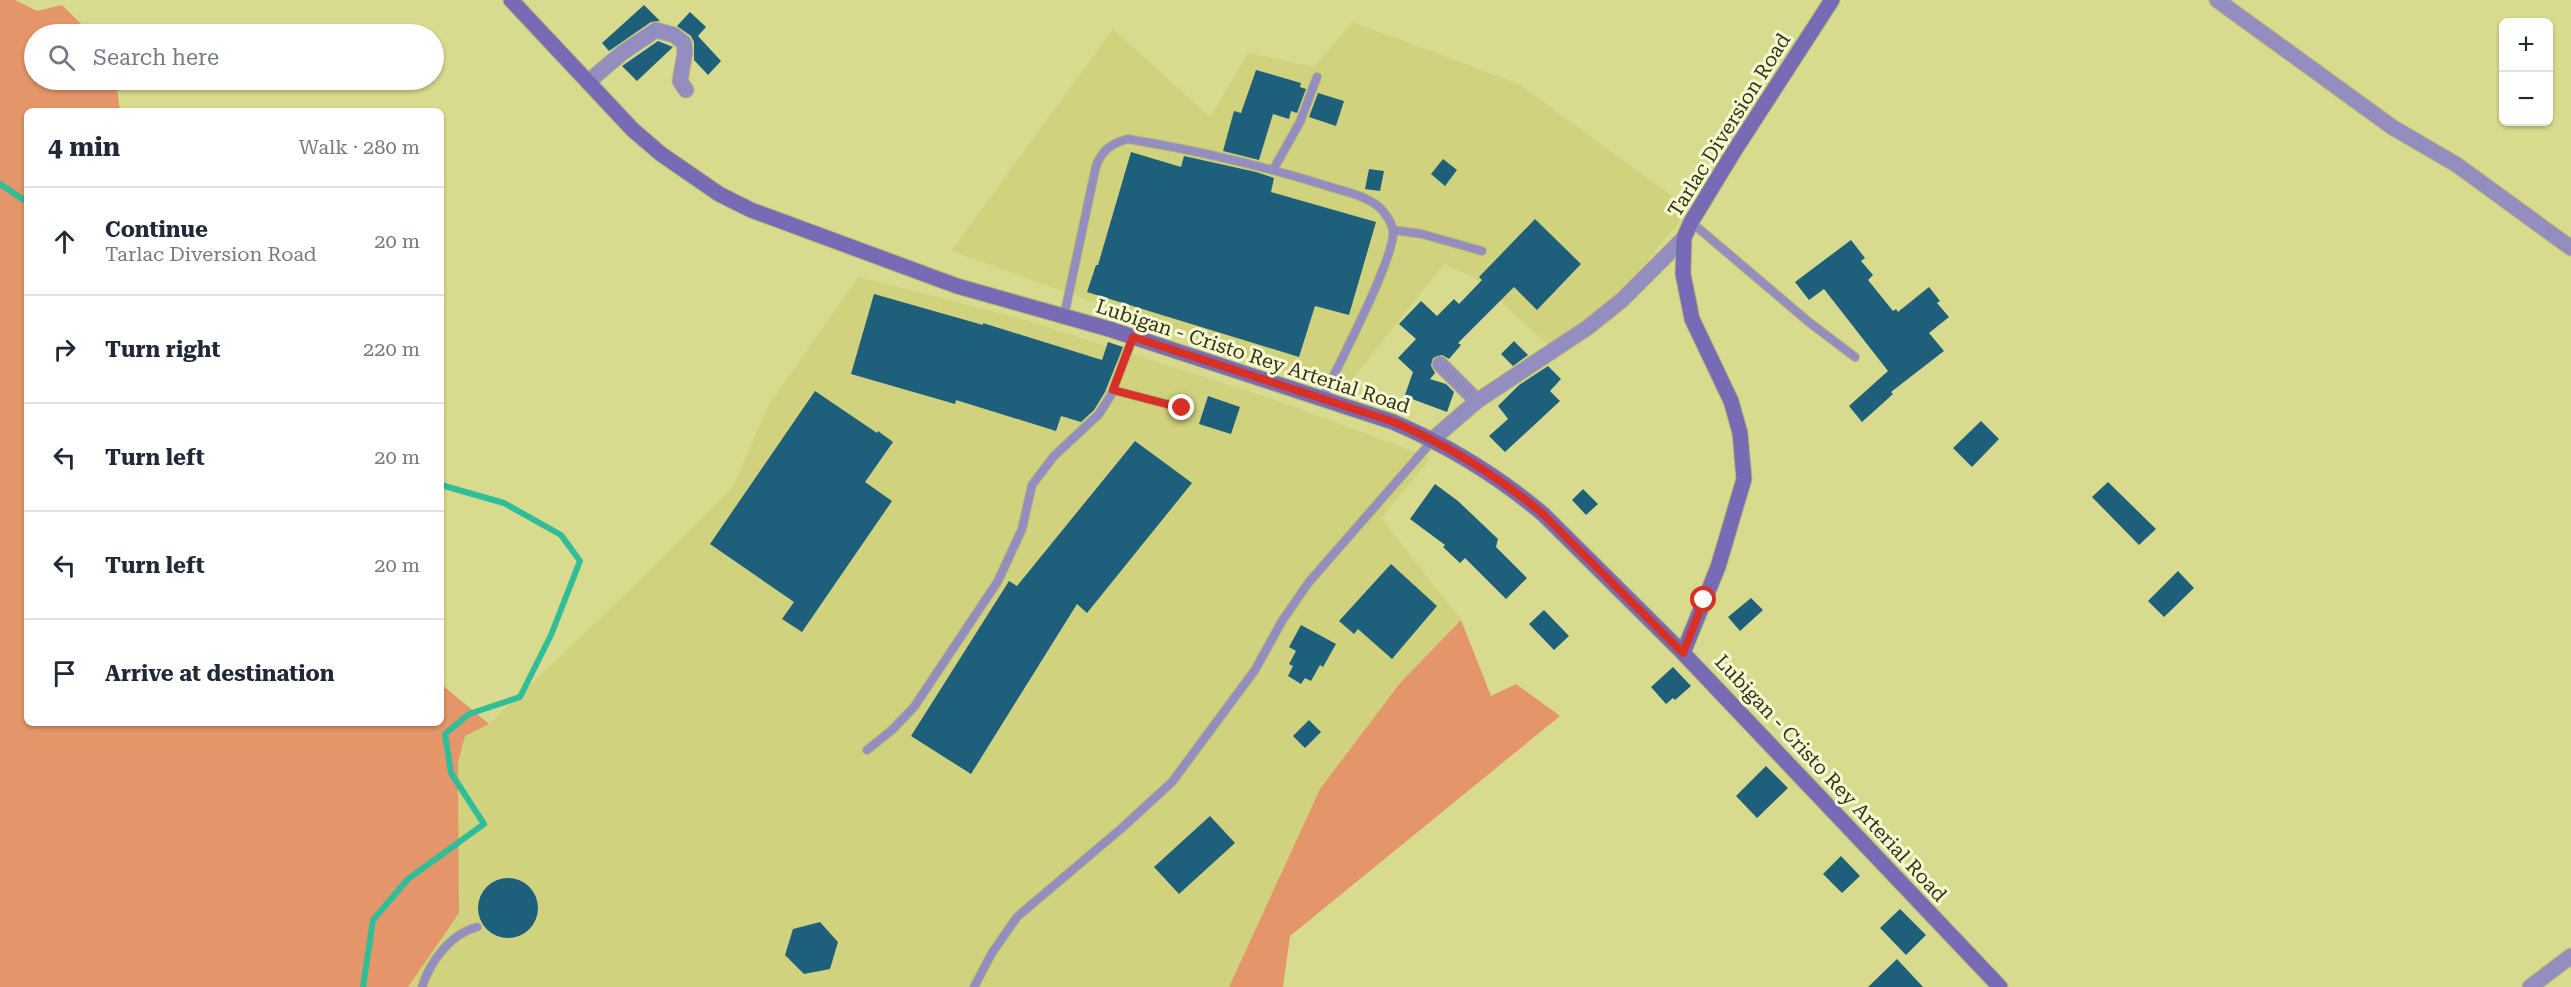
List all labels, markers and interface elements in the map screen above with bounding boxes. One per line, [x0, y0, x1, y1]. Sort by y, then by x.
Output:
map controls [2499, 18, 2553, 126]
button: + [2499, 18, 2553, 72]
search box [24, 24, 444, 90]
street label: Tarlac Diversion Road [1663, 29, 1795, 221]
icon: search [45, 41, 78, 74]
text: Search here [93, 45, 219, 70]
button: − [2499, 72, 2553, 126]
text: 4 min [48, 132, 120, 162]
text: Walk · 280 m [299, 135, 420, 159]
text: Continue [105, 217, 208, 242]
icon: ahead [48, 225, 81, 258]
text: 20 m [374, 229, 420, 253]
text: Tarlac Diversion Road [105, 242, 317, 266]
street label: Lubigan - Cristo Rey Arterial Road [1093, 294, 1413, 418]
icon: right [48, 333, 81, 366]
text: Turn right [105, 337, 220, 362]
text: 220 m [363, 337, 420, 361]
route end [1168, 394, 1194, 420]
icon: left [48, 441, 81, 474]
text: Turn left [105, 445, 205, 470]
text: 20 m [374, 445, 420, 469]
icon: left [48, 549, 81, 582]
text: Turn left [105, 553, 205, 578]
text: 20 m [374, 553, 420, 577]
route start [1690, 586, 1716, 612]
street label: Lubigan - Cristo Rey Arterial Road [1710, 650, 1952, 907]
icon: arrive [48, 657, 81, 690]
text: Arrive at destination [105, 661, 334, 686]

